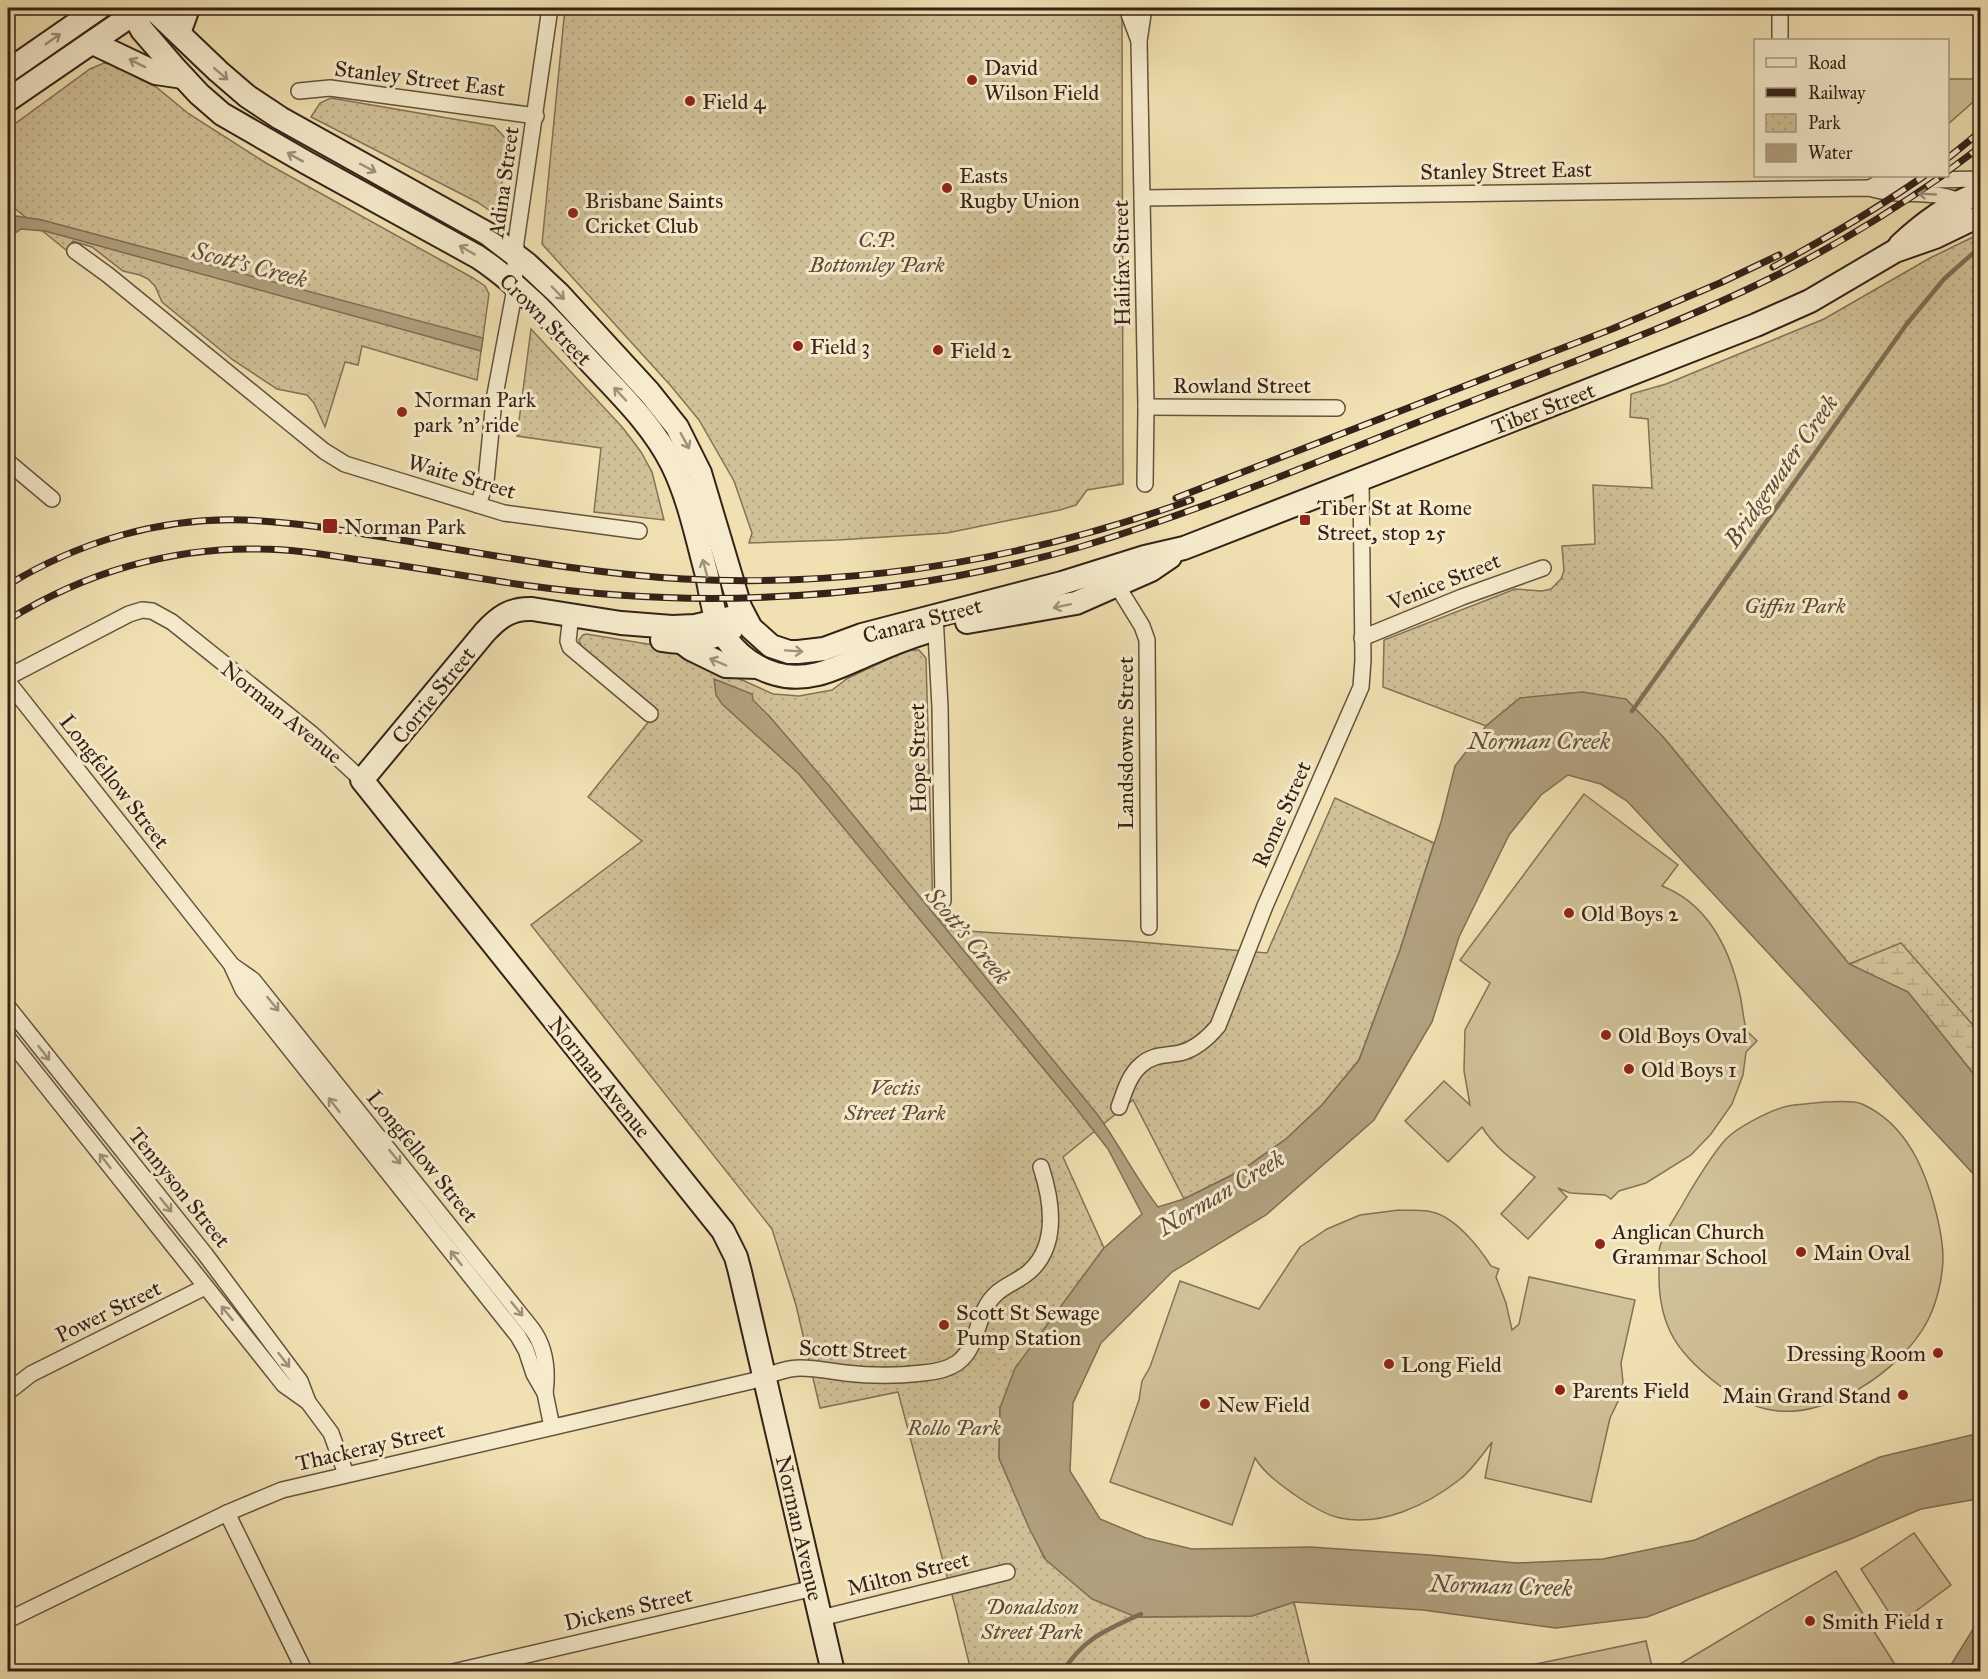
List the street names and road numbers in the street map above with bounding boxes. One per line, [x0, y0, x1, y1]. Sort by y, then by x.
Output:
street label: Stanley Street East [333, 55, 507, 102]
street label: Adina Street [482, 124, 525, 241]
street label: Stanley Street East [1420, 155, 1592, 185]
street label: Halifax Street [1107, 199, 1136, 326]
street label: Crown Street [494, 267, 598, 371]
street label: Rowland Street [1173, 372, 1311, 399]
street label: Tiber Street [1488, 376, 1599, 441]
street label: Waite Street [405, 448, 519, 505]
street label: Venice Street [1383, 547, 1504, 617]
street label: Canara Street [860, 592, 985, 649]
street label: Corrie Street [386, 641, 481, 749]
street label: Norman Avenue [216, 655, 348, 770]
street label: Landsdowne Street [1112, 656, 1139, 830]
street label: Hope Street [903, 703, 932, 813]
street label: Longfellow Street [54, 709, 175, 854]
street label: Rome Street [1246, 757, 1317, 872]
street label: Norman Avenue [542, 1011, 657, 1143]
street label: Longfellow Street [361, 1085, 484, 1228]
street label: Tennyson Street [123, 1122, 236, 1253]
street label: Power Street [51, 1274, 166, 1349]
street label: Scott Street [798, 1334, 908, 1365]
street label: Thackeray Street [293, 1416, 447, 1477]
street label: Norman Avenue [770, 1453, 829, 1603]
street label: Milton Street [844, 1545, 972, 1602]
street label: Dickens Street [561, 1581, 695, 1636]

